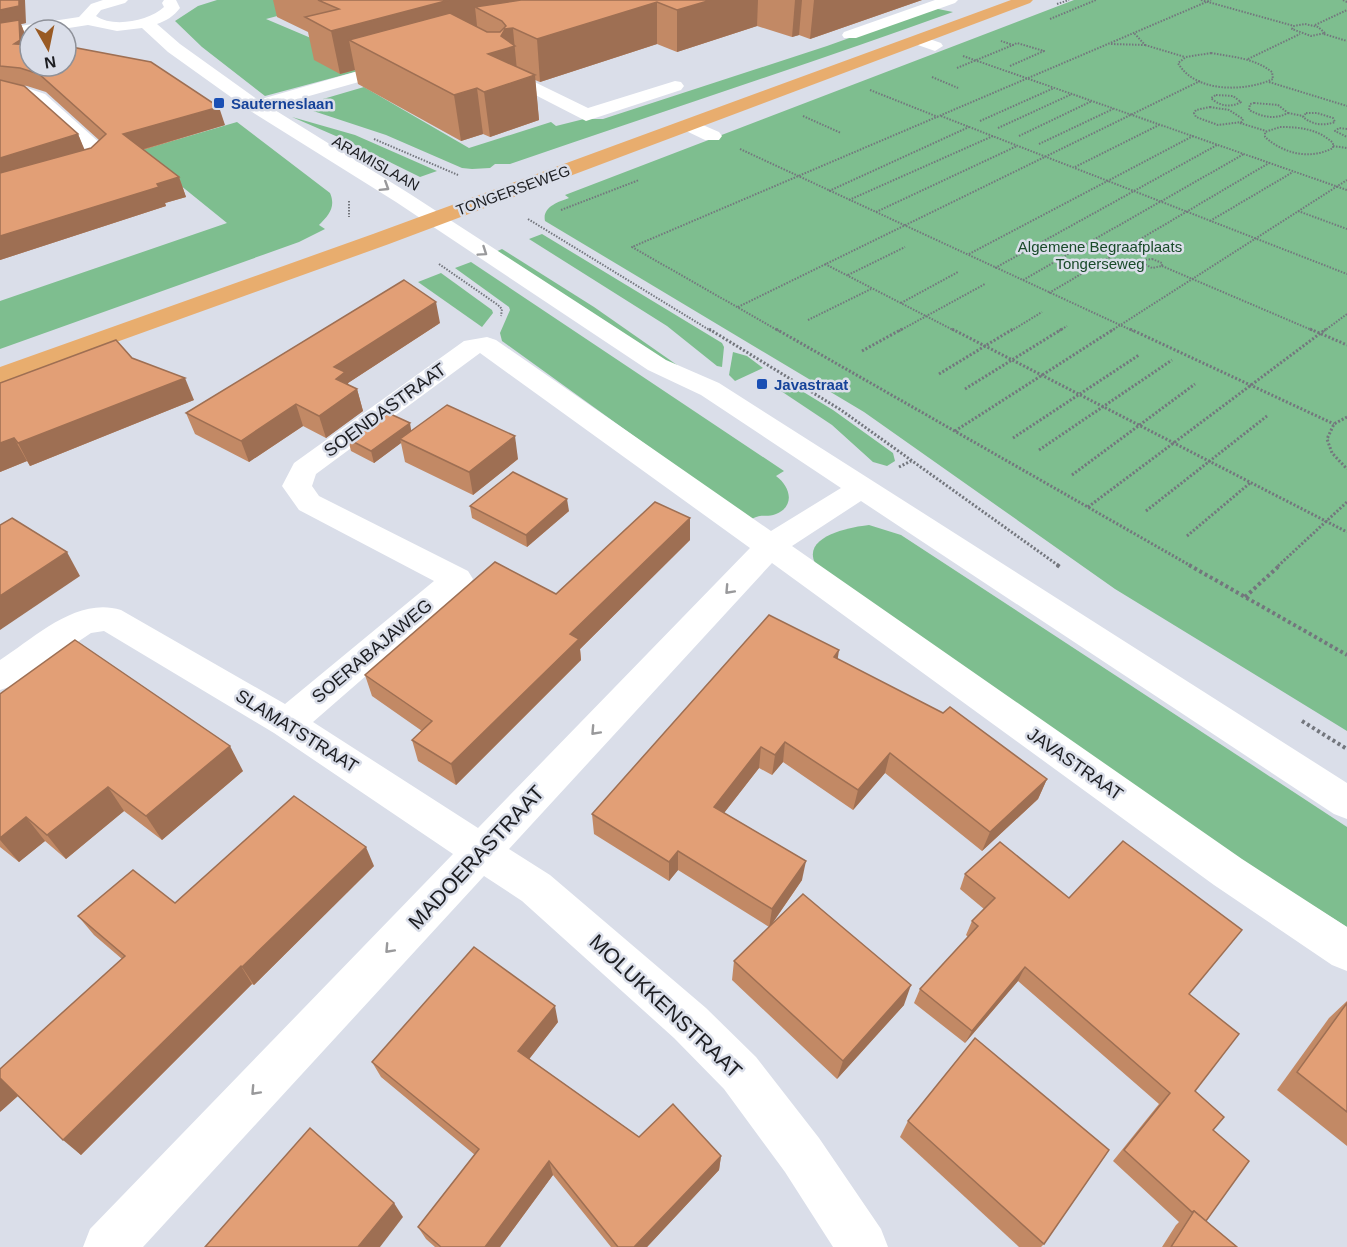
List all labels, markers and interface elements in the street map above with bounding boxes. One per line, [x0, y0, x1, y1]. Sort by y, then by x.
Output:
north arrow [18, 18, 78, 78]
text: N [43, 53, 57, 72]
place label: Sauterneslaan [231, 95, 334, 112]
marker: Sauterneslaan [212, 96, 226, 110]
street label: ARAMISLAAN [330, 132, 422, 194]
street label: TONGERSEWEG [454, 162, 572, 218]
one-way arrow [379, 180, 389, 192]
park label: Algemene Begraafplaats Tongerseweg [1018, 238, 1182, 272]
one-way arrow [476, 245, 487, 256]
street label: SOENDASTRAAT [320, 359, 450, 461]
place label: Javastraat [774, 376, 848, 393]
marker: Javastraat [755, 377, 769, 391]
one-way arrow [725, 583, 736, 593]
street label: SOERABAJAWEG [308, 595, 436, 707]
street label: SLAMATSTRAAT [232, 685, 362, 777]
street label: JAVASTRAAT [1023, 724, 1127, 804]
one-way arrow [591, 725, 602, 735]
street label: MADOERASTRAAT [404, 780, 548, 933]
street label: MOLUKKENSTRAAT [585, 930, 747, 1082]
one-way arrow [385, 943, 396, 953]
one-way arrow [251, 1085, 262, 1095]

